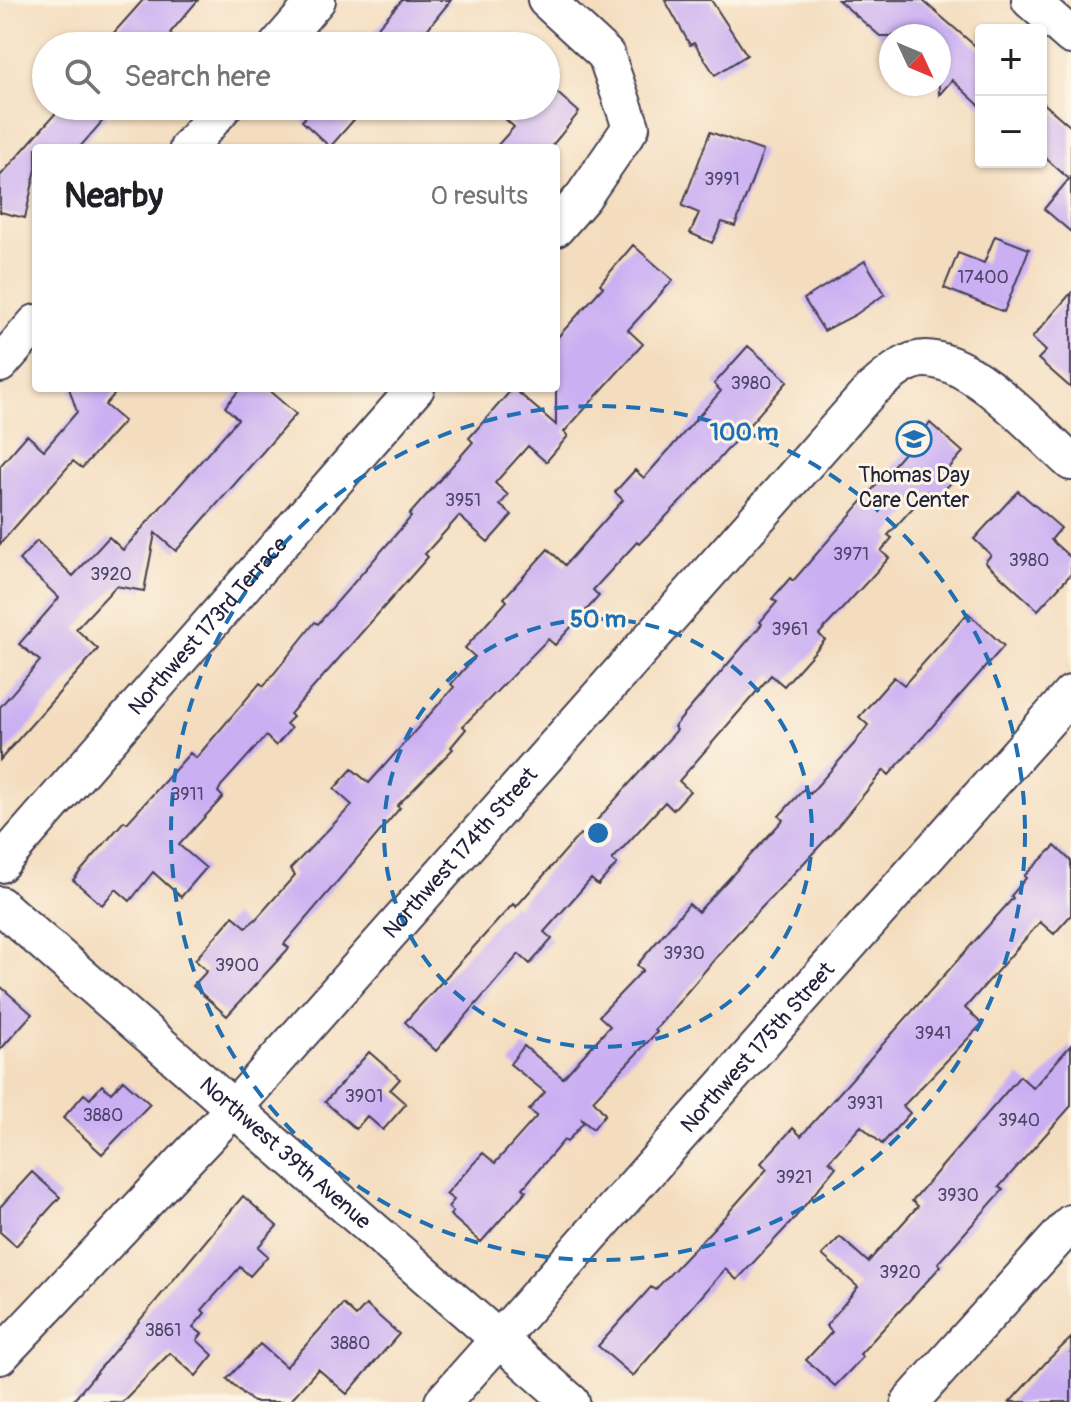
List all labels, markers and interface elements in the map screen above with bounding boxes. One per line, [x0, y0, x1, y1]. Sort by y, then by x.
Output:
north arrow [879, 24, 951, 96]
map controls [975, 24, 1047, 168]
button: + [975, 24, 1047, 96]
search box [32, 32, 560, 120]
icon: search [60, 54, 104, 98]
text: Search here [124, 58, 271, 95]
button: − [975, 96, 1047, 168]
house number: 3991 [704, 168, 740, 191]
text: Nearby [64, 175, 163, 218]
text: 0 results [431, 180, 528, 212]
house number: 17400 [957, 266, 1009, 289]
house number: 3980 [731, 372, 771, 395]
text: 100 m [710, 418, 778, 447]
school or university icon: Thomas Day Care Center [895, 420, 933, 458]
place label: Thomas Day Care Center [858, 461, 970, 514]
house number: 3951 [445, 489, 481, 512]
street label: Northwest 173rd Terrace [122, 531, 294, 721]
house number: 3971 [833, 543, 869, 566]
house number: 3980 [1009, 549, 1049, 572]
house number: 3920 [90, 563, 132, 586]
text: 50 m [570, 605, 626, 634]
house number: 3961 [772, 618, 808, 641]
street label: Northwest 174th Street [377, 761, 544, 944]
house number: 3911 [170, 783, 204, 806]
centre of rings [584, 819, 612, 847]
house number: 3930 [663, 942, 705, 965]
house number: 3900 [215, 954, 259, 977]
street label: Northwest 175th Street [674, 956, 841, 1139]
house number: 3941 [915, 1022, 951, 1045]
street label: Northwest 39th Avenue [194, 1071, 377, 1235]
house number: 3901 [345, 1085, 383, 1108]
house number: 3931 [847, 1092, 883, 1115]
house number: 3880 [83, 1104, 123, 1127]
house number: 3940 [998, 1109, 1040, 1132]
house number: 3921 [776, 1166, 812, 1189]
house number: 3930 [937, 1184, 979, 1207]
house number: 3920 [879, 1261, 921, 1284]
house number: 3861 [145, 1319, 181, 1342]
house number: 3880 [330, 1332, 370, 1355]

